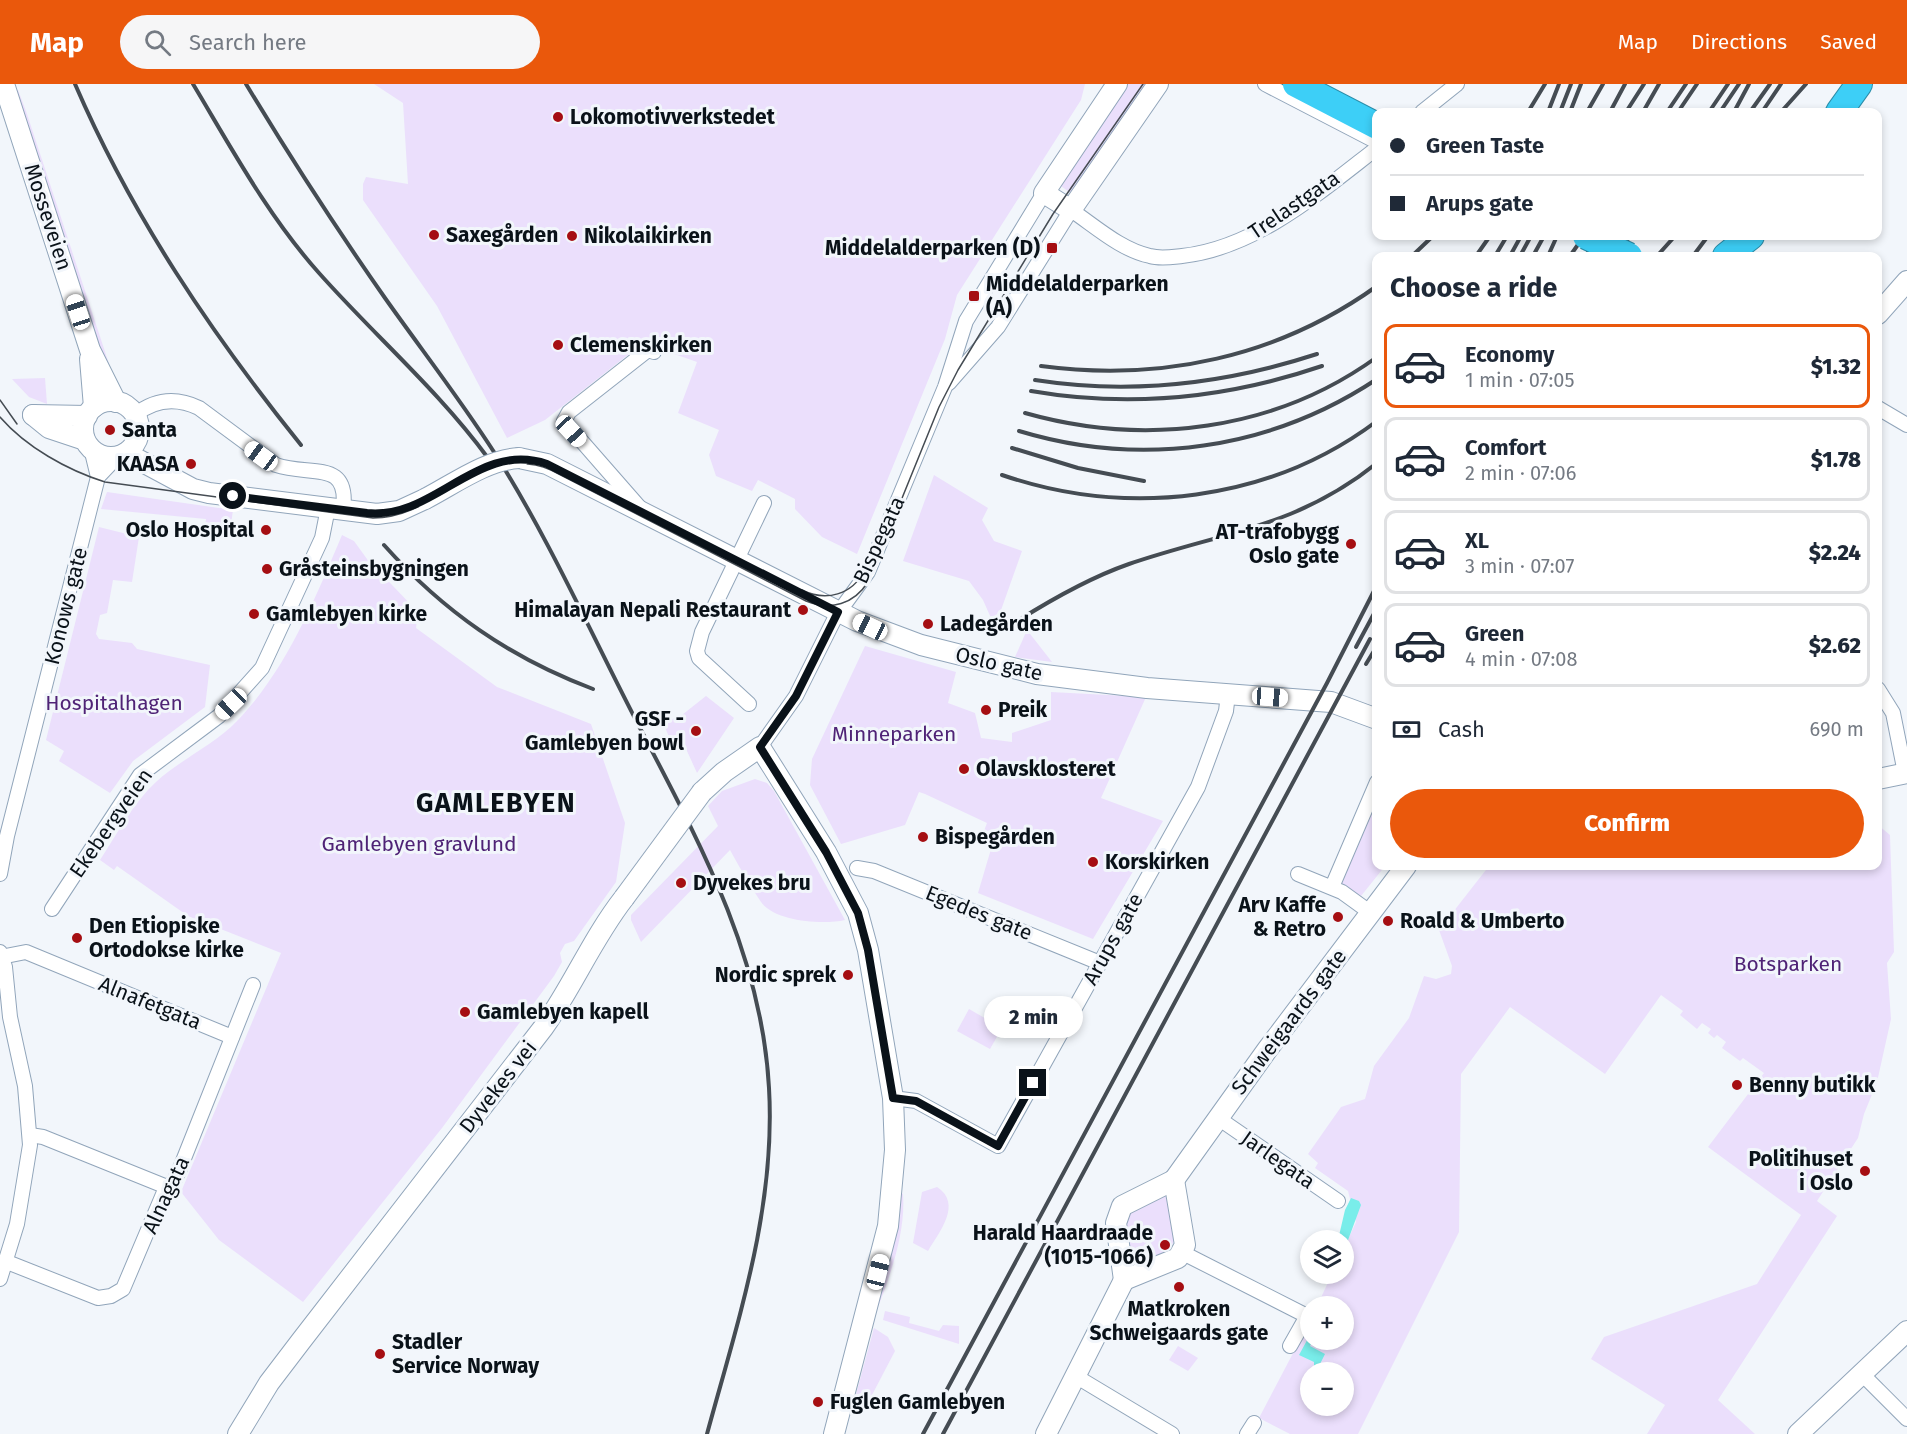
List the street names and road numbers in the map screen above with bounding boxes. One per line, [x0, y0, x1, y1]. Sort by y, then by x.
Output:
street label: Mosseveien [19, 160, 77, 274]
street label: Trelastgata [1243, 165, 1345, 245]
street label: Bispegata [848, 492, 910, 588]
street label: Konows gate [39, 545, 93, 667]
street label: Oslo gate [953, 641, 1045, 687]
street label: Ekebergveien [64, 763, 158, 883]
street label: Egedes gate [922, 880, 1036, 946]
street label: Arups gate [1077, 889, 1149, 989]
street label: Schweigaards gate [1226, 944, 1352, 1100]
street label: Alnafetgata [95, 971, 205, 1035]
street label: Dyvekes vei [454, 1035, 542, 1139]
street label: Jarlegata [1236, 1125, 1320, 1195]
street label: Alnagata [137, 1152, 195, 1238]

